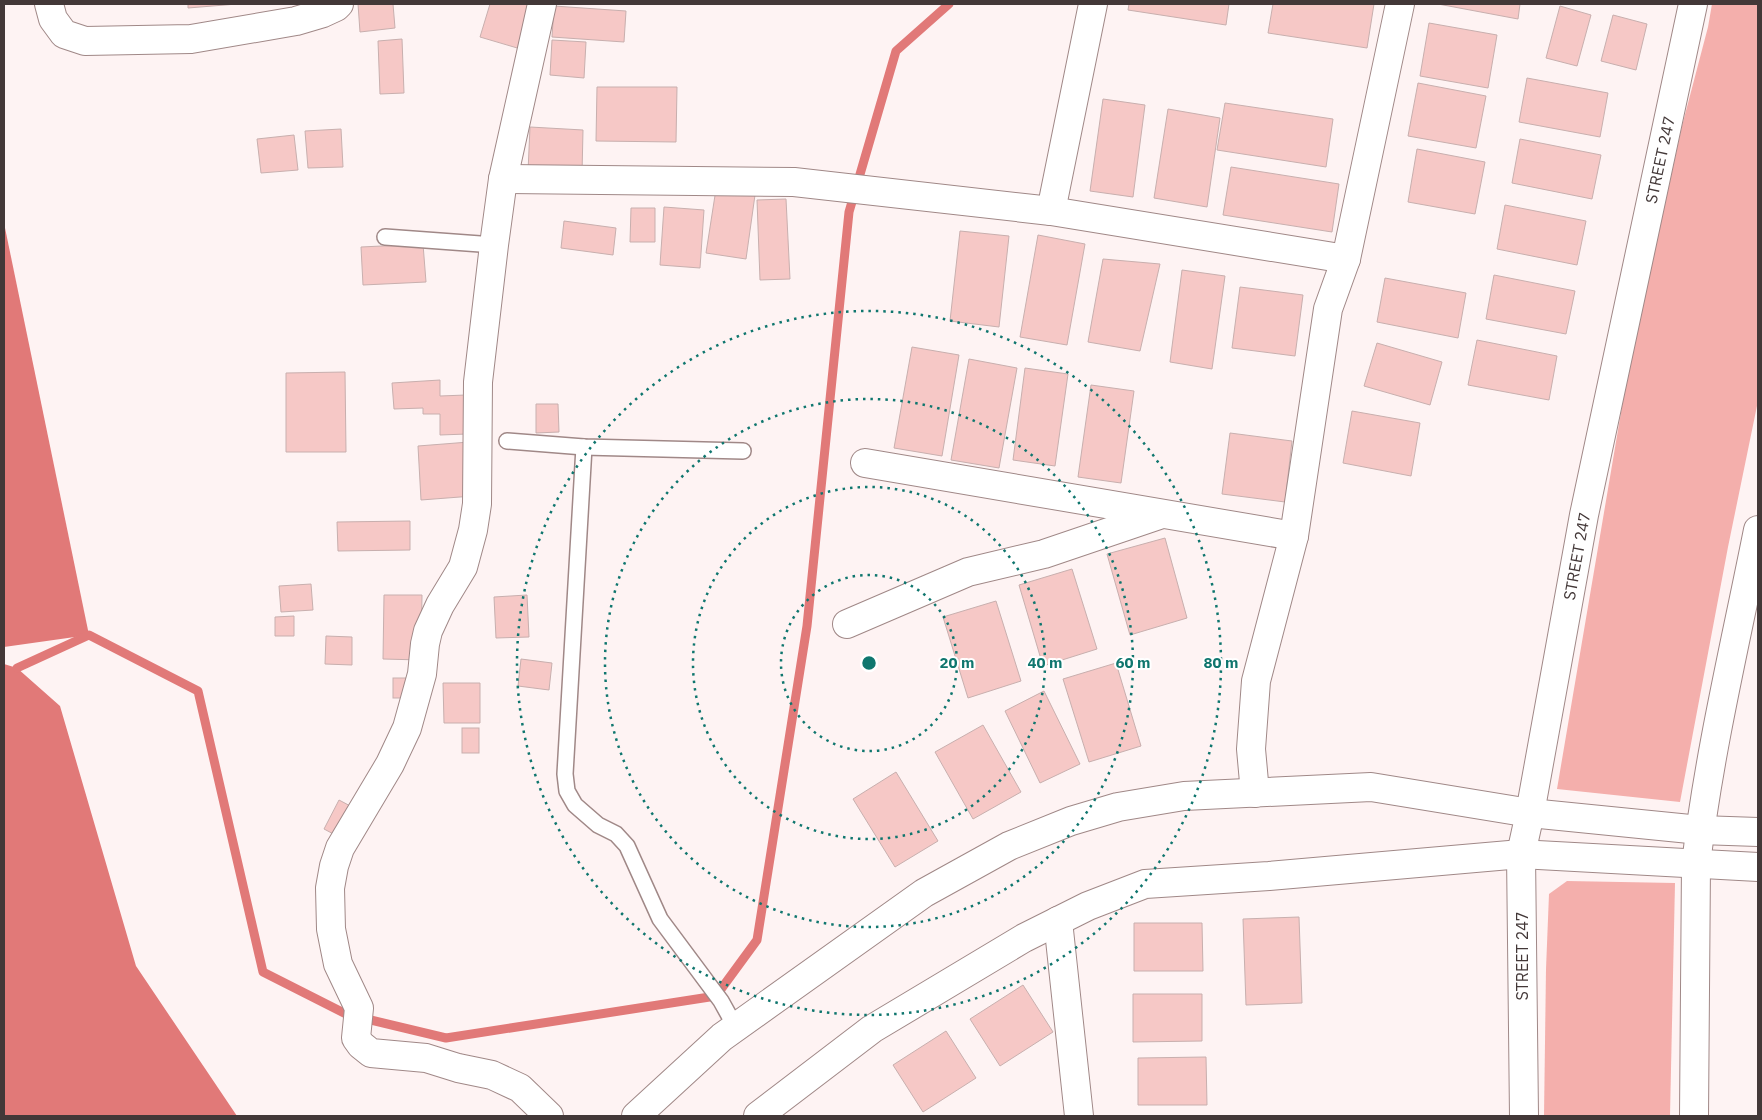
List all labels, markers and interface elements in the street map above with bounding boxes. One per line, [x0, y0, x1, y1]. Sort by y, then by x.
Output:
street label: STREET 247 [1641, 114, 1679, 205]
street label: STREET 247 [1559, 511, 1594, 602]
text: 20 m [940, 653, 974, 672]
text: 40 m [1028, 653, 1062, 672]
text: 60 m [1116, 653, 1150, 672]
text: 80 m [1204, 653, 1238, 672]
centre of rings [860, 654, 878, 672]
street label: STREET 247 [1512, 912, 1532, 1000]

